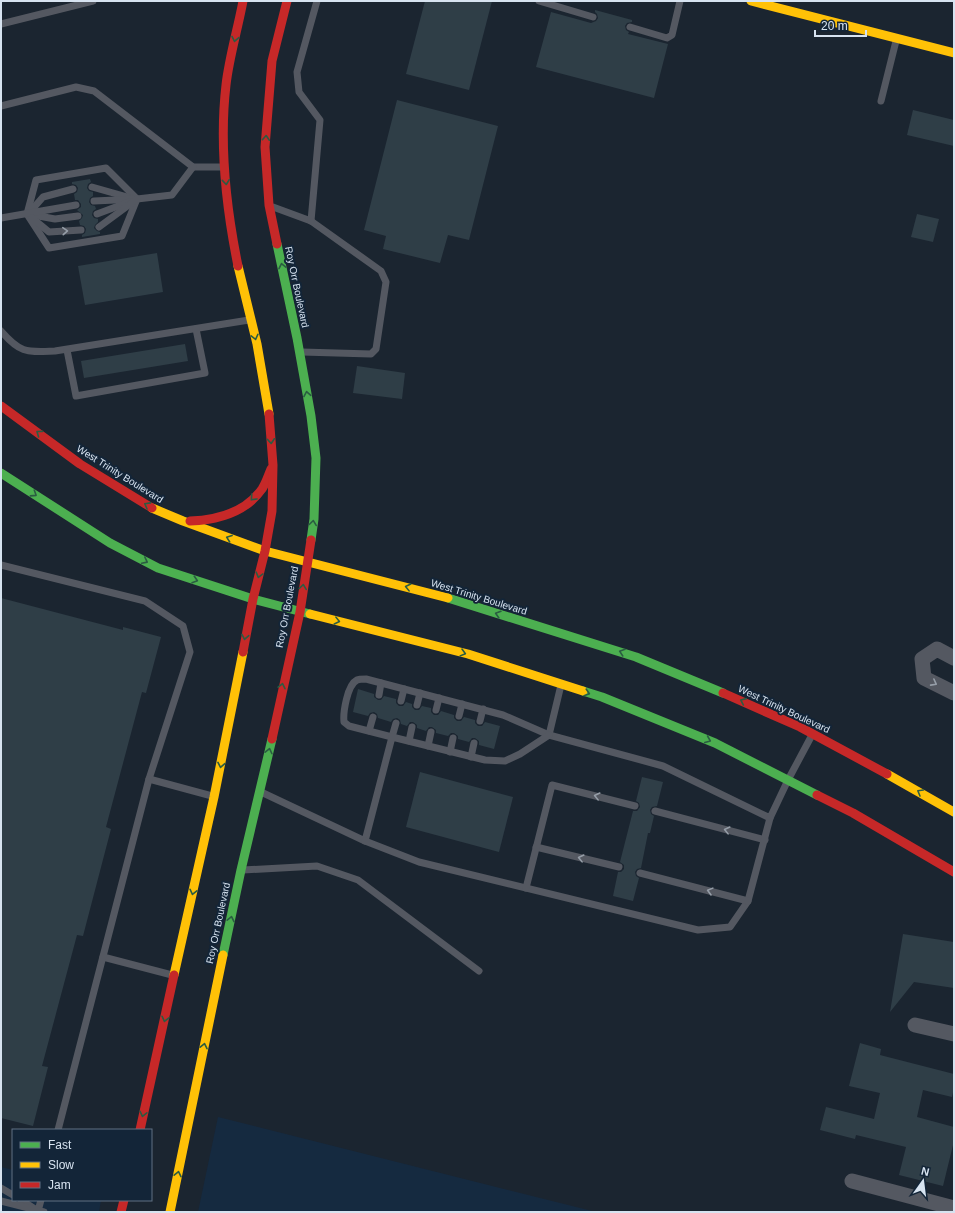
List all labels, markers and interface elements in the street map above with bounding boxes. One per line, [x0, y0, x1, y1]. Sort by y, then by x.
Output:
scale bar [815, 12, 866, 38]
text: 20 m [821, 19, 848, 33]
one-way arrow [231, 36, 240, 42]
one-way arrow [261, 135, 270, 141]
one-way arrow [221, 179, 230, 185]
one-way arrow [62, 226, 68, 235]
street label: Roy Orr Boulevard [283, 245, 311, 329]
one-way arrow [278, 263, 287, 269]
one-way arrow [251, 334, 259, 340]
one-way arrow [303, 391, 311, 397]
one-way arrow [36, 431, 43, 438]
one-way arrow [267, 438, 276, 444]
street label: West Trinity Boulevard [75, 443, 165, 505]
one-way arrow [30, 489, 37, 497]
one-way arrow [251, 493, 258, 501]
one-way arrow [144, 503, 151, 510]
one-way arrow [308, 520, 317, 526]
one-way arrow [225, 534, 232, 542]
one-way arrow [141, 556, 148, 564]
street label: Roy Orr Boulevard [274, 565, 300, 649]
one-way arrow [255, 571, 264, 578]
one-way arrow [192, 575, 199, 584]
street label: West Trinity Boulevard [430, 577, 528, 617]
one-way arrow [298, 584, 307, 590]
one-way arrow [405, 584, 412, 592]
one-way arrow [495, 610, 502, 619]
one-way arrow [334, 616, 341, 625]
one-way arrow [242, 634, 250, 640]
one-way arrow [460, 648, 467, 657]
one-way arrow [619, 649, 626, 657]
one-way arrow [930, 678, 937, 685]
one-way arrow [278, 683, 286, 689]
street label: West Trinity Boulevard [736, 683, 832, 735]
one-way arrow [584, 688, 591, 697]
one-way arrow [739, 698, 747, 706]
one-way arrow [704, 735, 712, 743]
one-way arrow [264, 748, 272, 755]
one-way arrow [217, 762, 225, 768]
one-way arrow [917, 790, 924, 797]
one-way arrow [594, 793, 600, 801]
one-way arrow [724, 826, 731, 835]
one-way arrow [578, 854, 585, 863]
street label: Roy Orr Boulevard [204, 881, 232, 965]
one-way arrow [707, 887, 714, 896]
one-way arrow [189, 889, 197, 895]
one-way arrow [226, 916, 234, 922]
one-way arrow [161, 1016, 169, 1022]
one-way arrow [200, 1043, 208, 1050]
one-way arrow [140, 1111, 148, 1117]
legend [12, 1129, 152, 1201]
text: Fast [48, 1138, 72, 1152]
text: Slow [48, 1158, 74, 1172]
north arrow [903, 1161, 943, 1201]
text: N [920, 1165, 931, 1178]
one-way arrow [174, 1171, 182, 1177]
text: Jam [48, 1178, 71, 1192]

